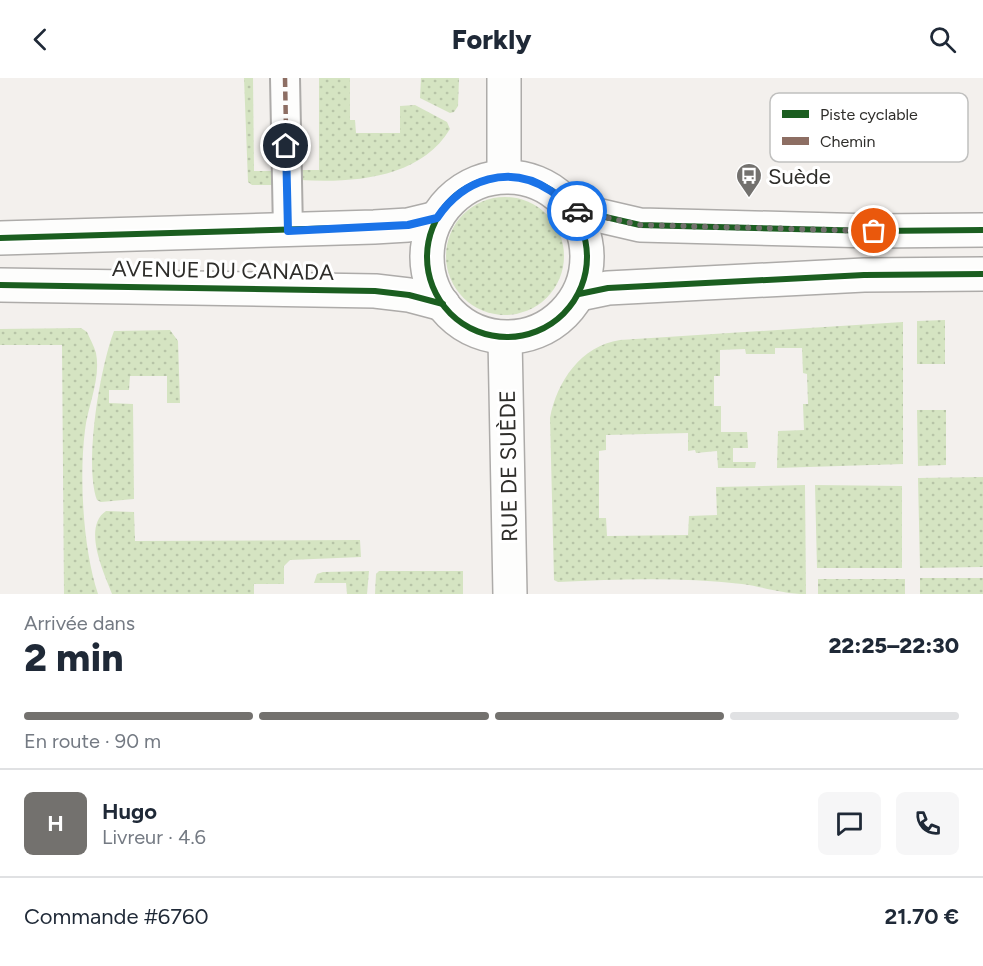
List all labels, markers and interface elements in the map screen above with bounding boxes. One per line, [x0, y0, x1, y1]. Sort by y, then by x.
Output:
icon: back [24, 23, 57, 56]
text: Forkly [452, 23, 531, 56]
icon: search [926, 23, 959, 56]
legend [770, 93, 968, 162]
text: Piste cyclable [820, 105, 918, 124]
pin [260, 120, 311, 171]
icon: home [269, 129, 302, 162]
text: Chemin [820, 132, 876, 151]
bus stop icon: Suède [734, 161, 764, 199]
place label: Suède [768, 163, 831, 190]
courier [547, 181, 607, 241]
icon: car [561, 195, 594, 228]
pin [848, 205, 899, 256]
icon: bag [857, 214, 890, 247]
street label: AVENUE DU CANADA [112, 255, 334, 286]
street label: RUE DE SUÈDE [494, 390, 523, 542]
text: Arrivée dans [24, 611, 135, 635]
text: 22:25–22:30 [828, 632, 959, 659]
text: 2 min [24, 634, 124, 681]
text: En route · 90 m [24, 729, 161, 753]
button: chat [818, 792, 881, 855]
button: phone [896, 792, 959, 855]
text: Hugo [102, 798, 157, 825]
text: H [47, 810, 64, 837]
text: Livreur · 4.6 [102, 825, 206, 849]
text: Commande #6760 [24, 903, 209, 930]
text: 21.70 € [885, 903, 959, 930]

